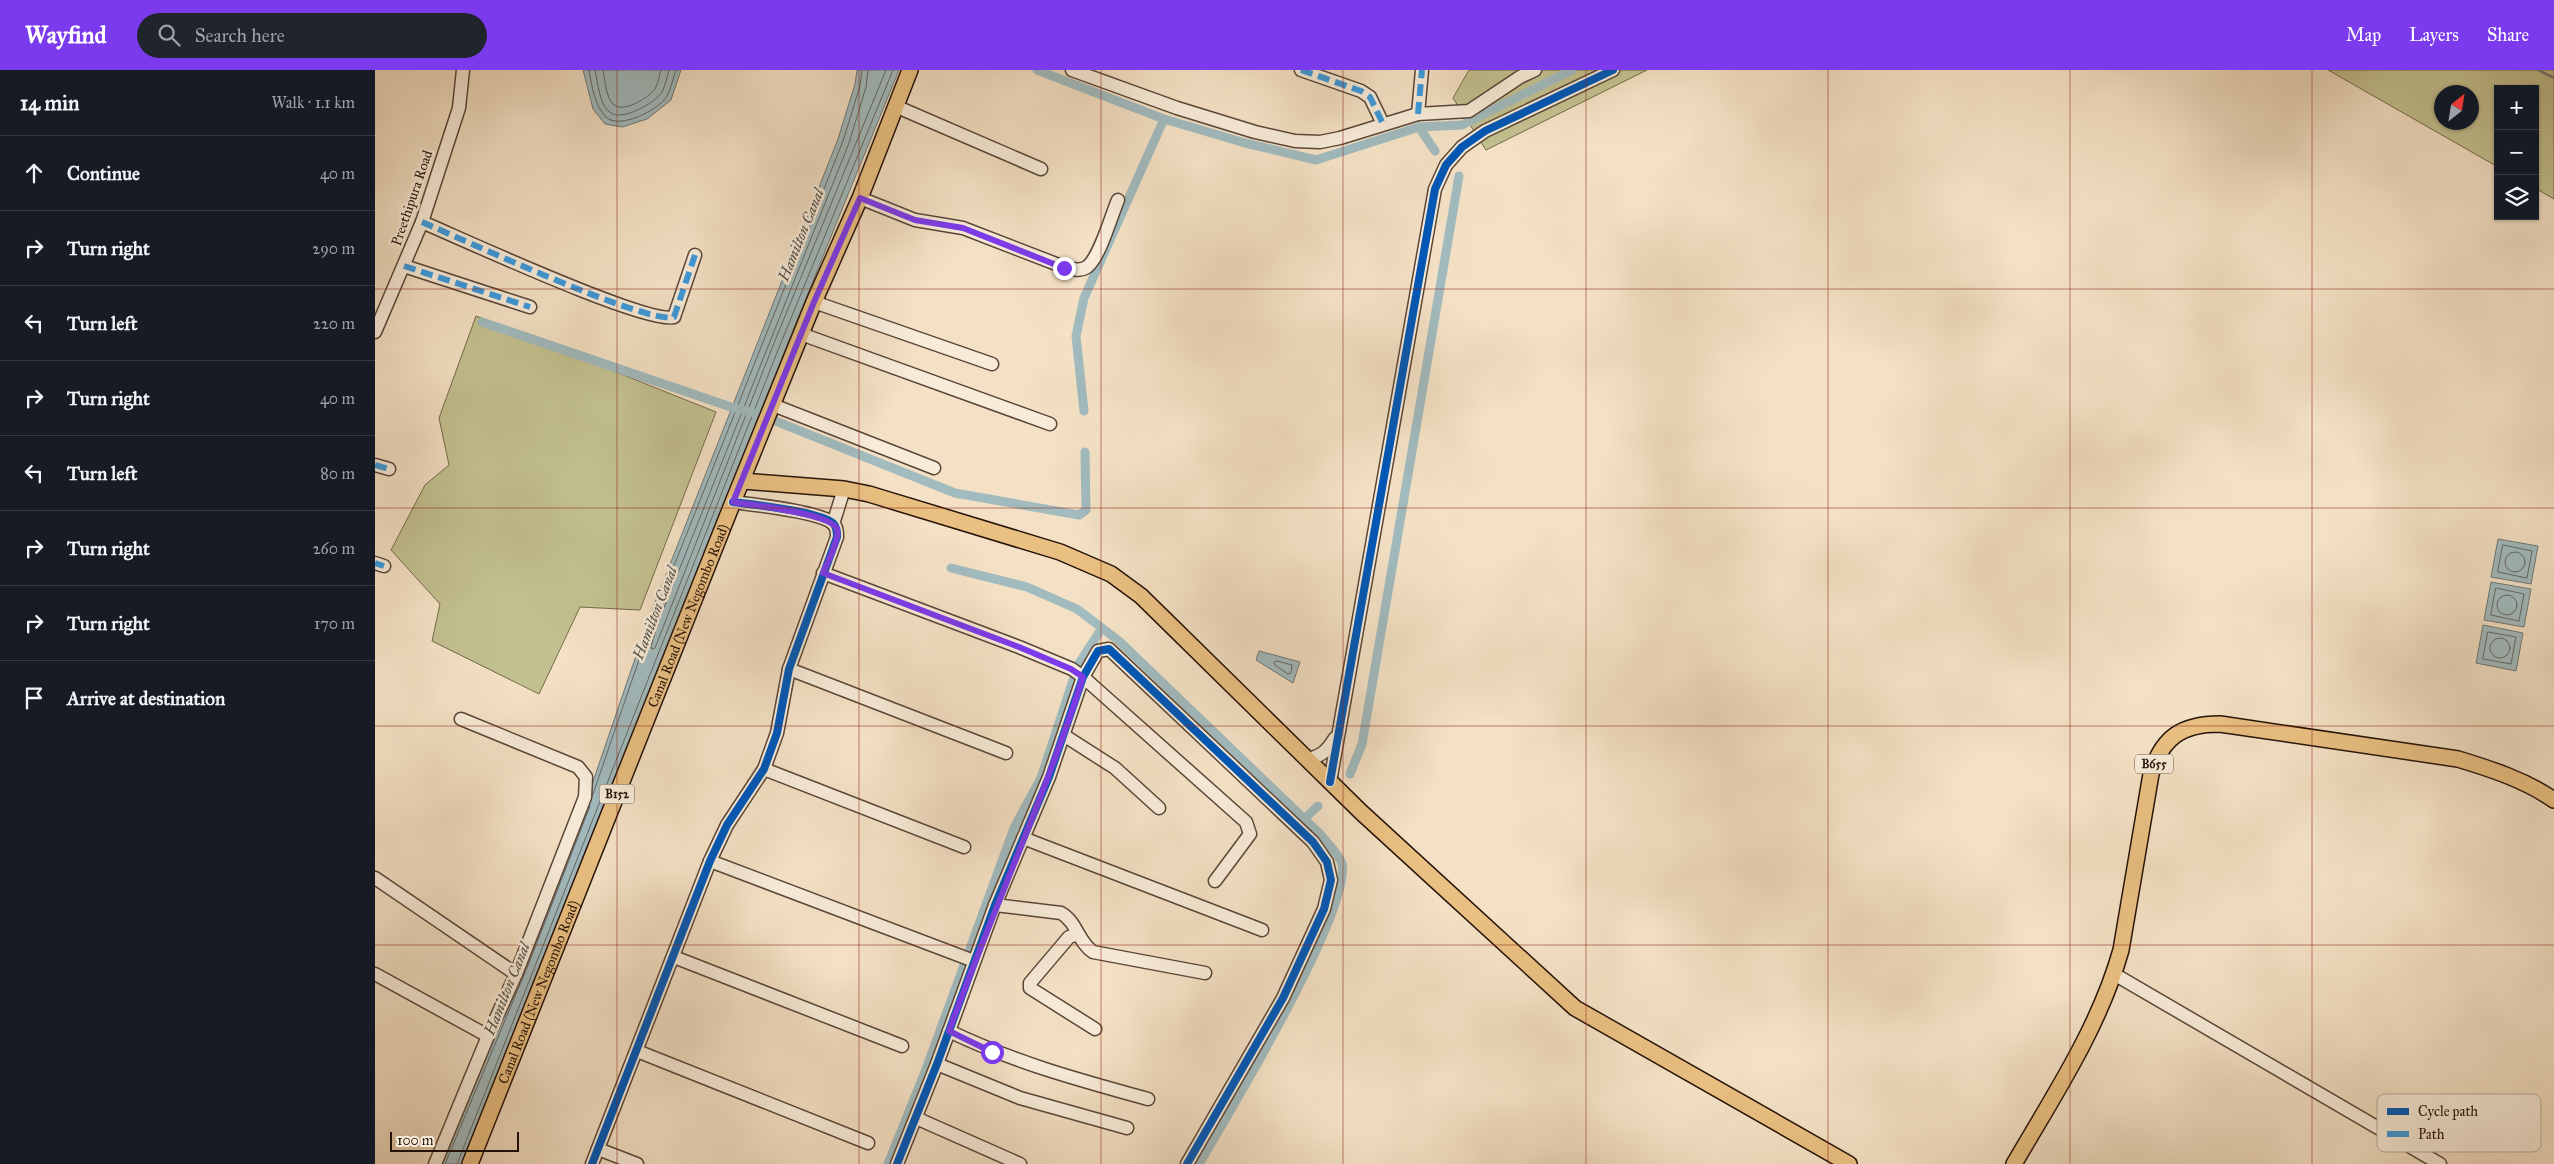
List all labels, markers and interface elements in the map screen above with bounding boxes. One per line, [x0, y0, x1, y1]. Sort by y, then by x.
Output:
search box [137, 13, 487, 58]
text: Wayfind [25, 20, 107, 50]
icon: search [155, 21, 183, 49]
text: Search here [195, 24, 285, 47]
text: Map [2346, 24, 2381, 46]
text: Layers [2409, 24, 2459, 46]
text: Share [2487, 24, 2529, 46]
north arrow [2434, 85, 2479, 130]
map controls [2494, 85, 2539, 220]
button: + [2494, 85, 2539, 130]
text: 14 min [20, 90, 79, 116]
text: Walk · 1.1 km [271, 93, 355, 112]
button: − [2494, 130, 2539, 175]
street label: Preethipura Road [388, 148, 436, 248]
icon: ahead [20, 159, 48, 187]
text: Continue [67, 162, 140, 185]
text: 40 m [320, 164, 355, 183]
button: layers [2494, 175, 2539, 220]
water label: Hamilton Canal [774, 184, 828, 285]
icon: right [20, 234, 48, 262]
text: Turn right [67, 237, 150, 260]
text: 290 m [312, 239, 355, 258]
route end [1053, 257, 1076, 280]
icon: left [20, 309, 48, 337]
text: Turn left [67, 312, 137, 335]
text: 220 m [313, 314, 355, 333]
icon: right [20, 384, 48, 412]
text: Turn right [67, 387, 150, 410]
text: 40 m [320, 389, 355, 408]
icon: left [20, 459, 48, 487]
text: Turn left [67, 462, 137, 485]
text: 80 m [320, 464, 355, 483]
street label: Canal Road (New Negombo Road) [644, 521, 733, 710]
icon: right [20, 534, 48, 562]
text: Turn right [67, 537, 150, 560]
text: 260 m [313, 539, 355, 558]
water label: Hamilton Canal [629, 562, 682, 663]
icon: right [20, 609, 48, 637]
text: Turn right [67, 612, 150, 635]
text: 170 m [314, 614, 355, 633]
icon: arrive [20, 684, 48, 712]
text: Arrive at destination [67, 687, 225, 710]
road number: B655 [2135, 754, 2173, 774]
road number: B152 [599, 784, 635, 804]
street label: Canal Road (New Negombo Road) [494, 898, 583, 1086]
water label: Hamilton Canal [480, 938, 534, 1039]
route start [981, 1041, 1004, 1064]
legend [2377, 1094, 2541, 1152]
text: Cycle path [2418, 1103, 2478, 1120]
text: Path [2418, 1126, 2445, 1143]
scale bar [390, 1129, 519, 1152]
text: 100 m [397, 1132, 434, 1149]

